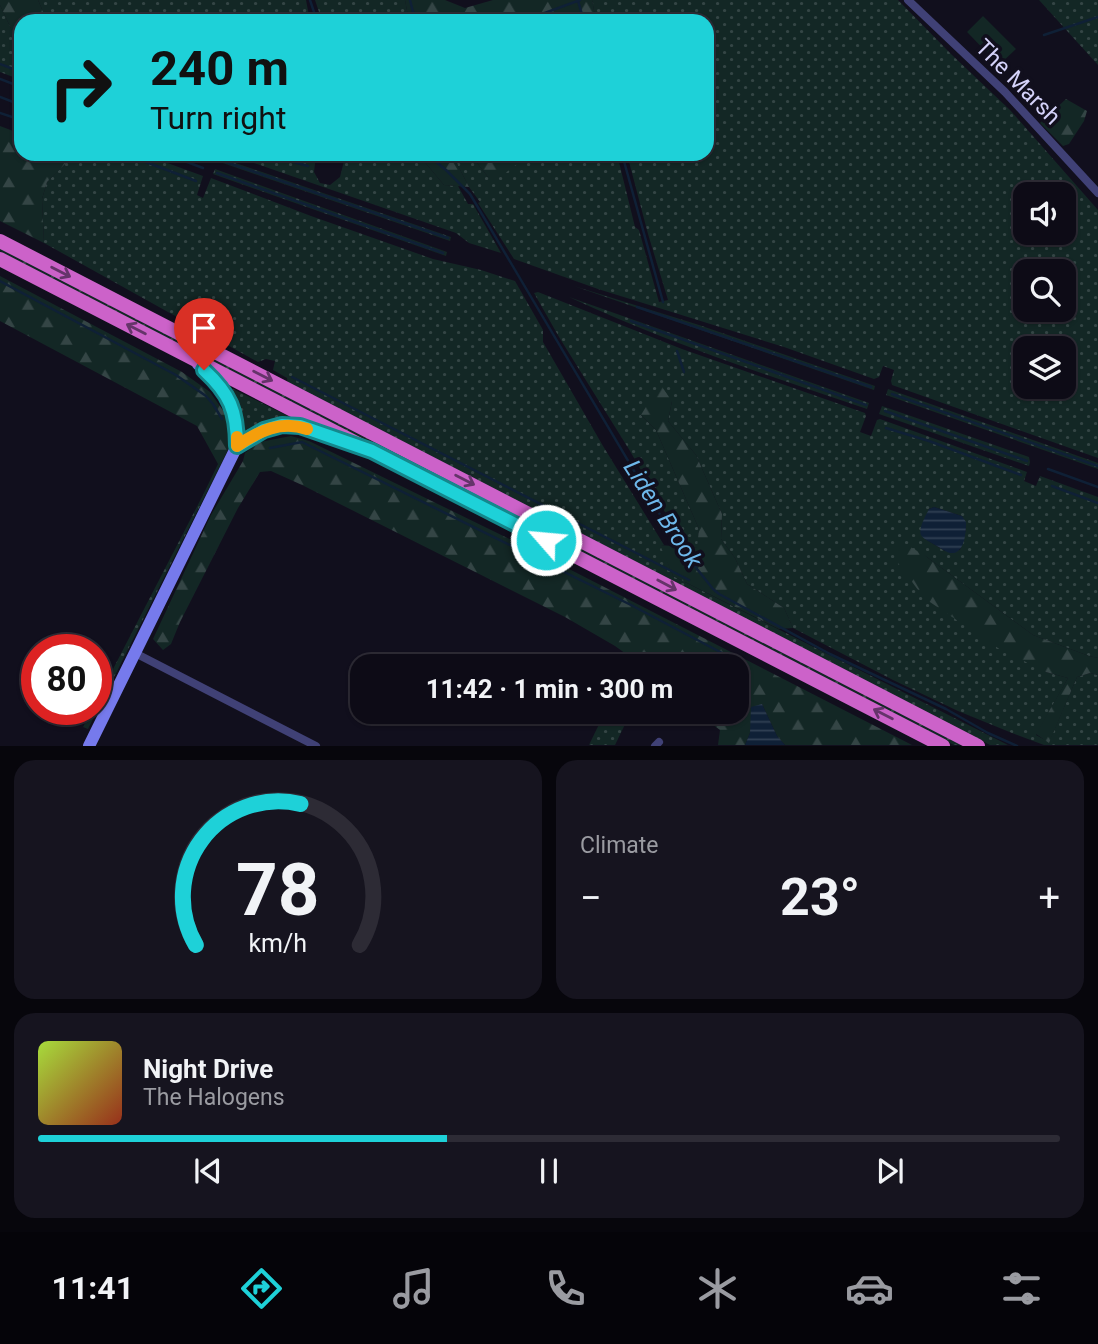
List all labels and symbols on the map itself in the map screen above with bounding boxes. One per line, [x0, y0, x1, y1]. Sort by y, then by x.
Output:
street label: The Marsh [970, 34, 1066, 130]
one-way arrow [50, 266, 71, 280]
pin [174, 298, 234, 370]
one-way arrow [126, 322, 147, 336]
one-way arrow [252, 370, 273, 384]
water label: Liden Brook [618, 455, 709, 574]
one-way arrow [454, 474, 475, 488]
position arrow [509, 503, 583, 577]
one-way arrow [656, 579, 677, 592]
speed limit sign: 80 [21, 634, 112, 725]
one-way arrow [873, 707, 893, 721]

